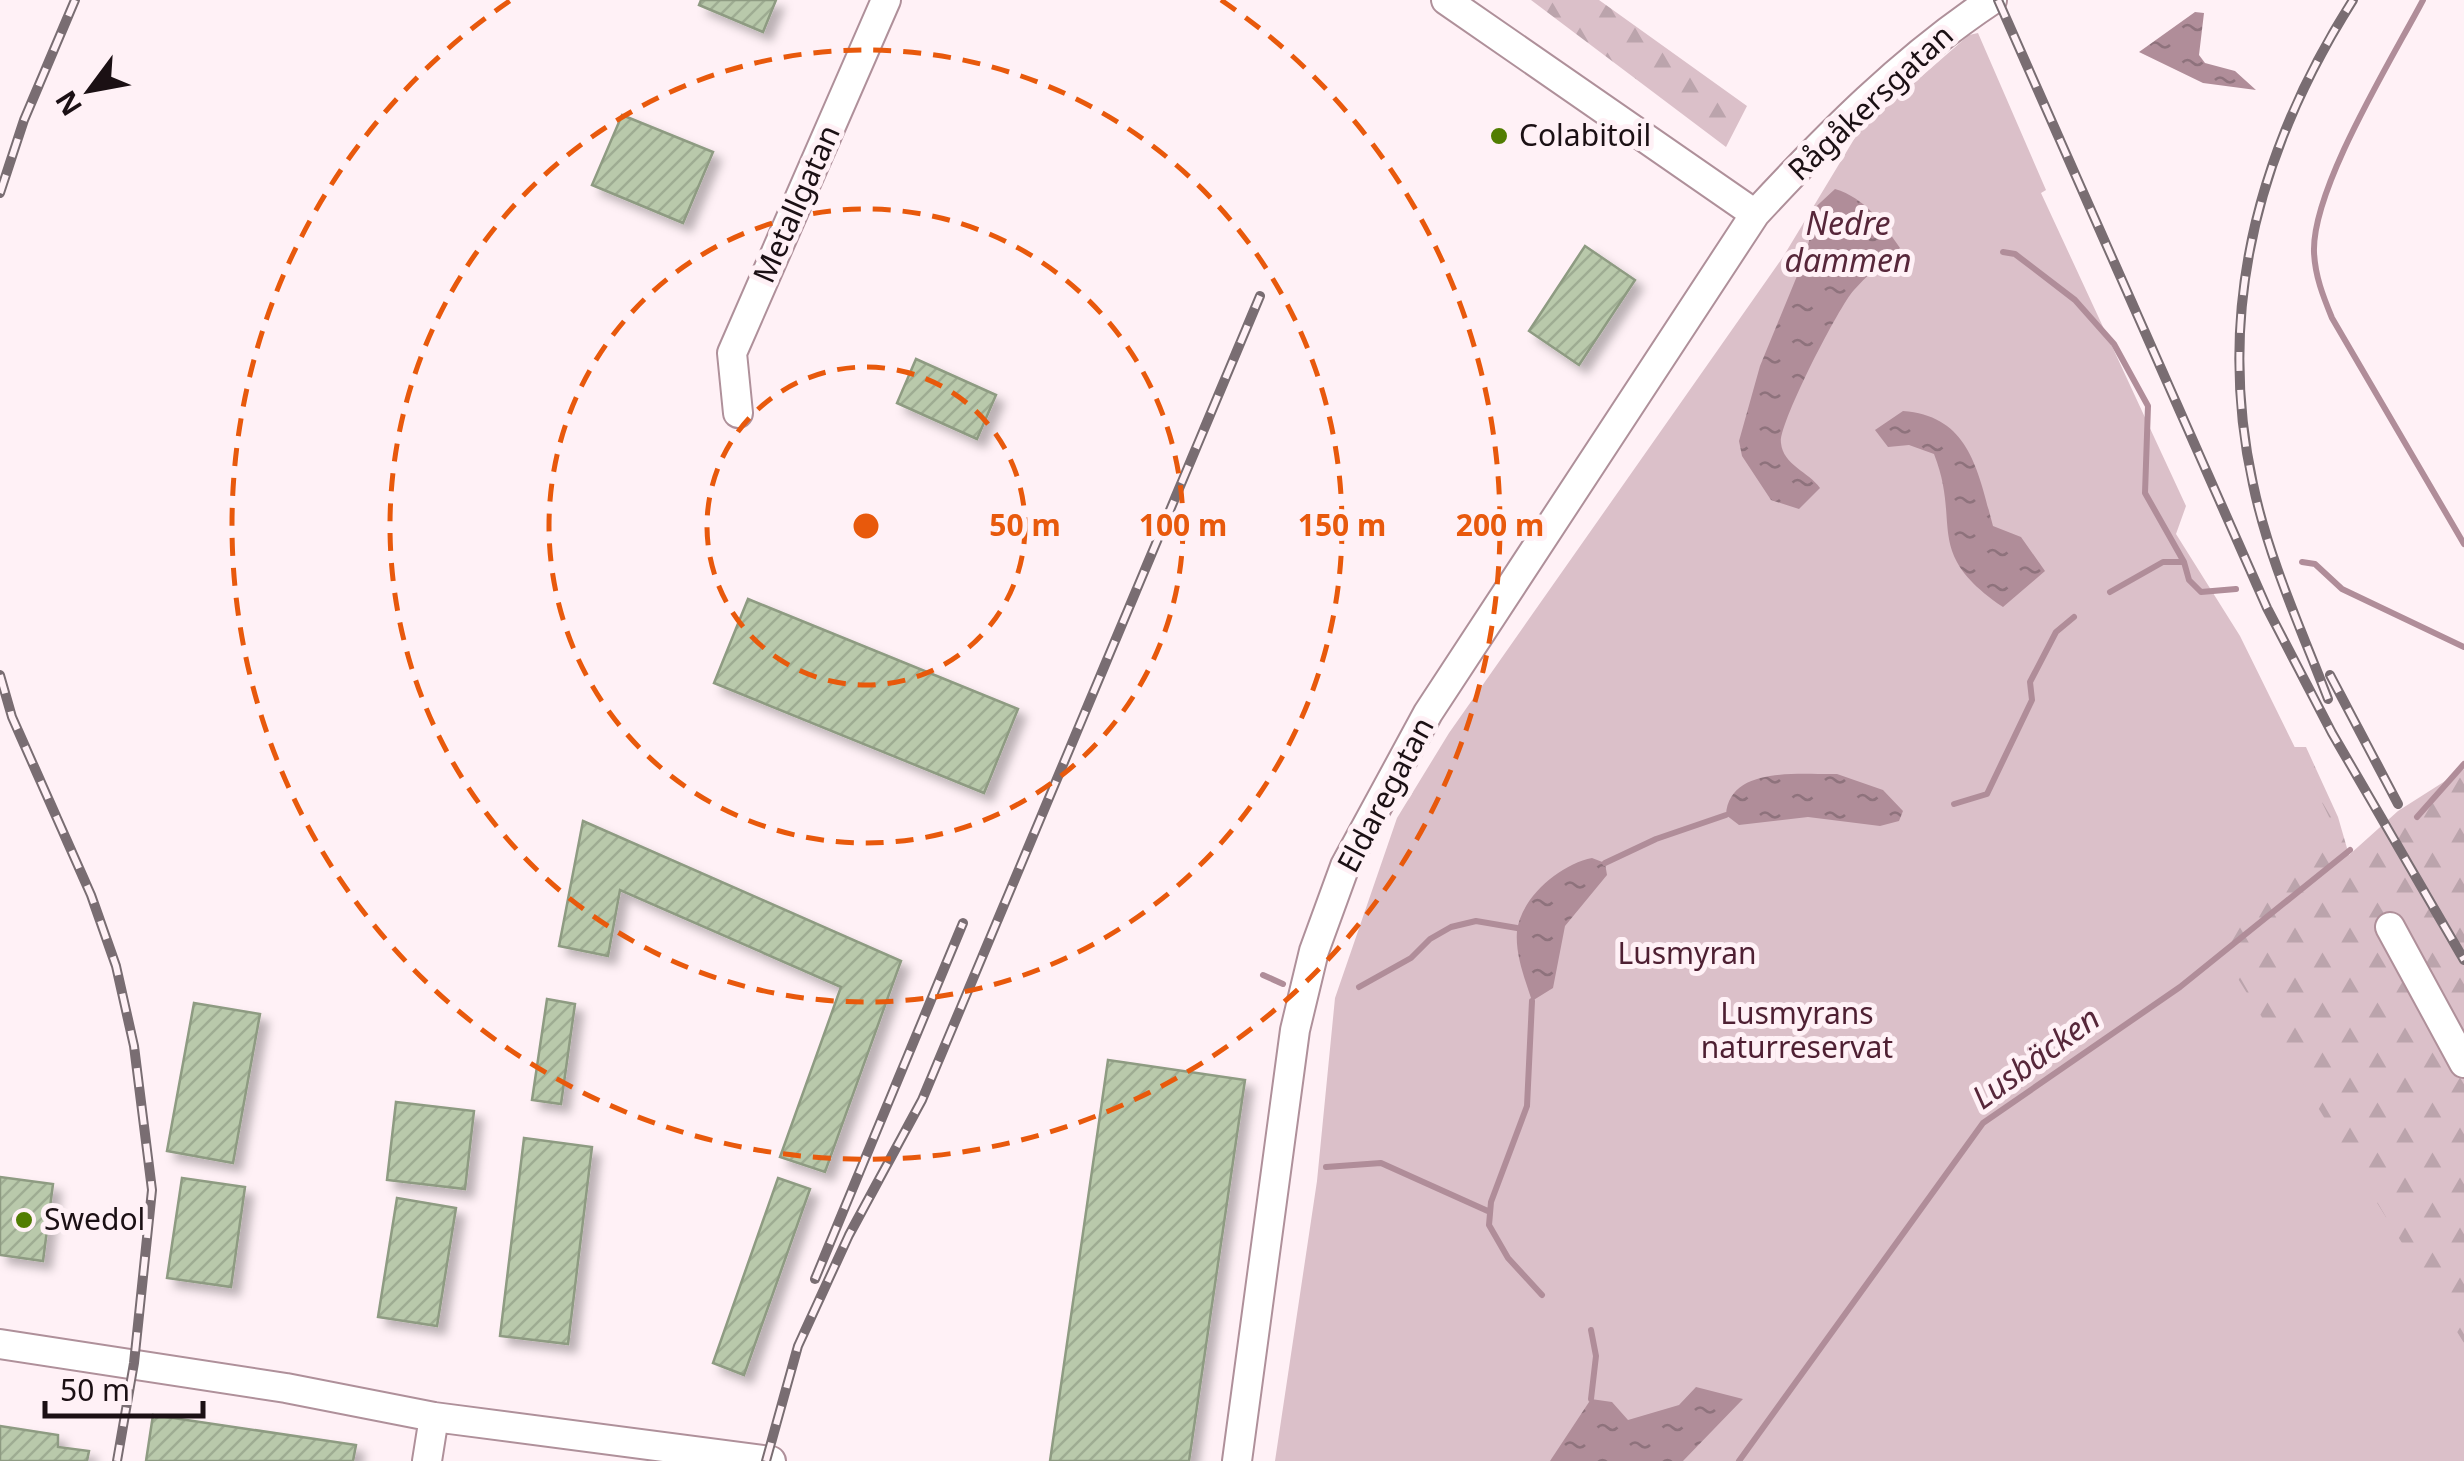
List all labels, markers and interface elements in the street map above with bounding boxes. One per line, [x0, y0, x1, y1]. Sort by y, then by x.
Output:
street label: Rågåkersgatan [1778, 15, 1961, 189]
north arrow [40, 40, 140, 140]
text: N [46, 84, 90, 123]
place label: Colabitoil [1519, 114, 1651, 155]
street label: Metallgatan [743, 118, 849, 289]
marker: Colabitoil [1488, 125, 1510, 147]
water label: Nedre dammen [1784, 201, 1912, 281]
text: 50 m [989, 504, 1061, 545]
text: 100 m [1139, 504, 1227, 545]
text: 150 m [1298, 504, 1386, 545]
text: 200 m [1456, 504, 1544, 545]
centre of rings [848, 508, 884, 544]
street label: Eldaregatan [1327, 710, 1443, 879]
park label: Lusmyran [1617, 932, 1757, 973]
park label: Lusmyrans naturreservat [1701, 992, 1893, 1067]
water label: Lusbäcken [1962, 996, 2108, 1118]
place label: Swedol [44, 1198, 145, 1239]
marker: Swedol [13, 1209, 35, 1231]
scale bar [45, 1356, 202, 1418]
text: 50 m [60, 1369, 130, 1410]

